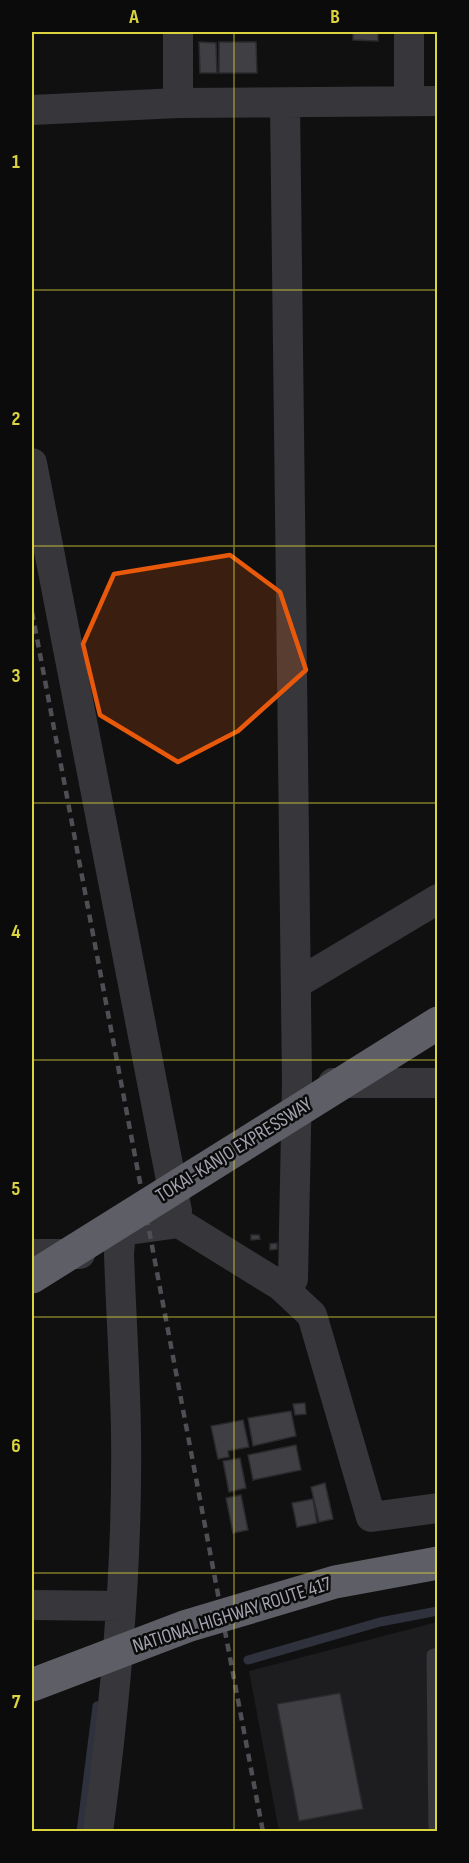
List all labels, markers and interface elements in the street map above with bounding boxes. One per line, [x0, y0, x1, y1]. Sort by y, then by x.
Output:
text: A [128, 5, 139, 29]
text: B [330, 5, 340, 29]
text: 1 [12, 150, 20, 174]
text: 2 [12, 407, 20, 431]
text: 3 [12, 664, 21, 688]
text: 4 [11, 920, 21, 944]
street label: TOKAI-KANJO EXPRESSWAY [151, 1092, 317, 1208]
text: 5 [12, 1177, 21, 1201]
text: 6 [11, 1434, 21, 1458]
street label: NATIONAL HIGHWAY ROUTE 417 [130, 1572, 334, 1658]
text: 7 [12, 1690, 21, 1714]

